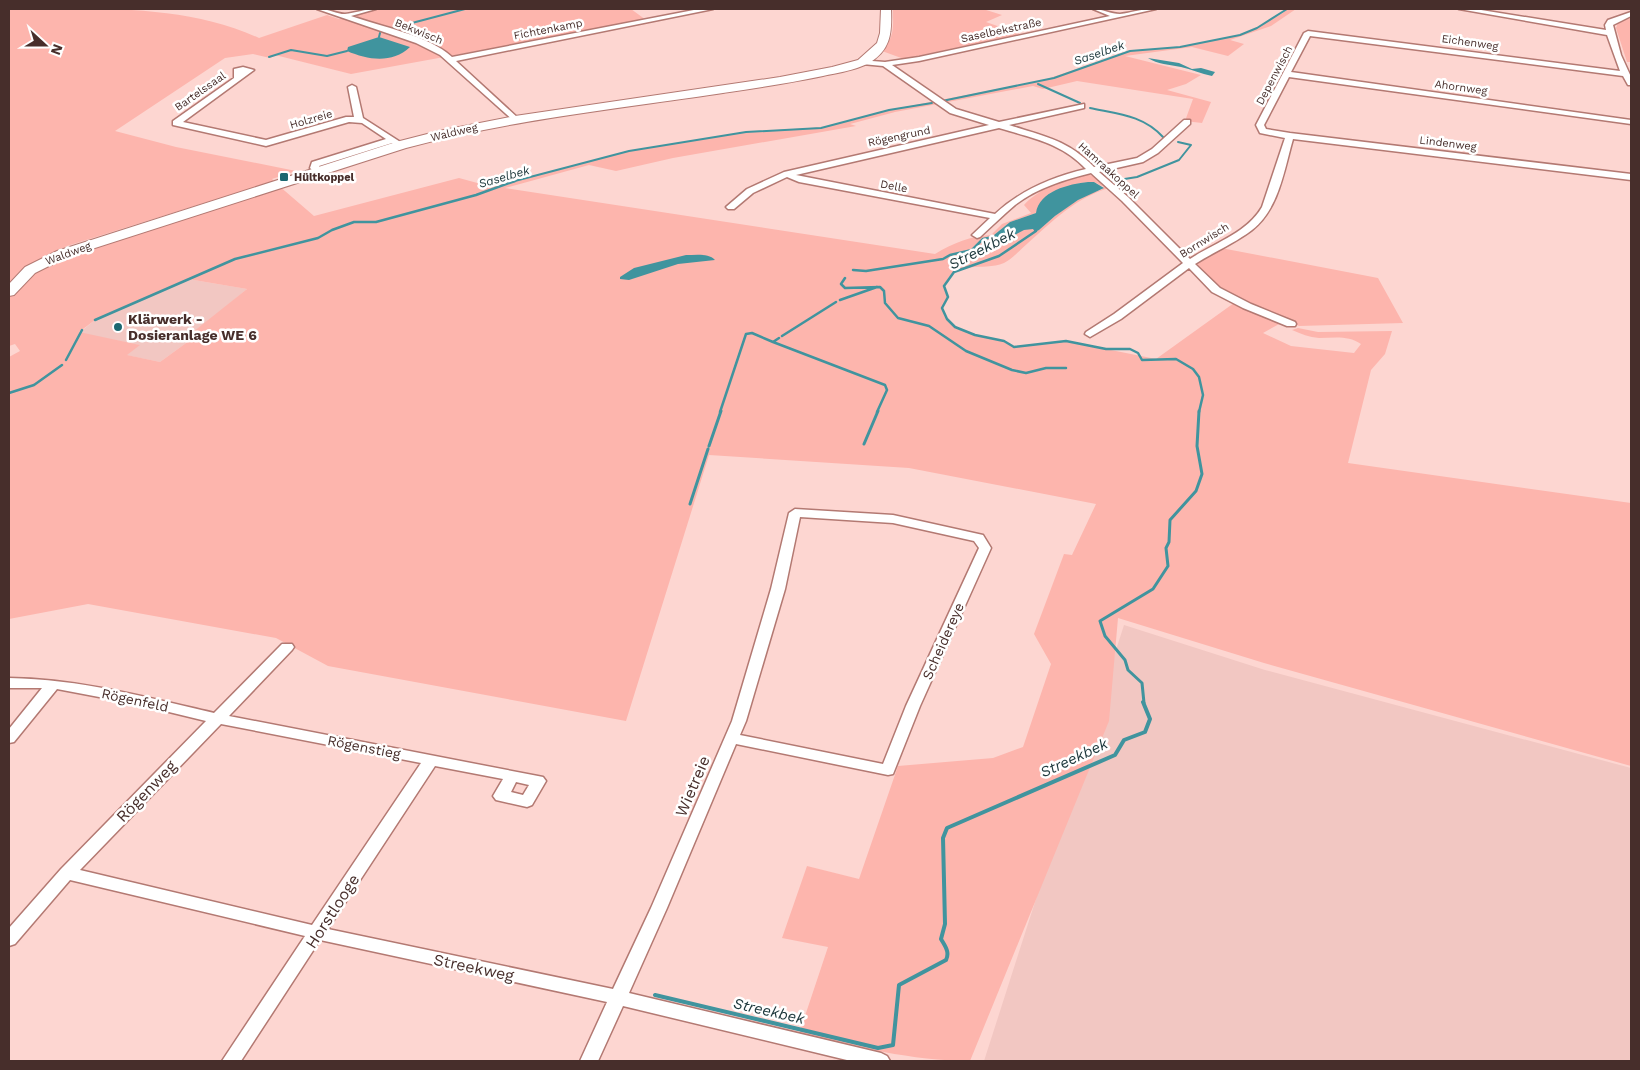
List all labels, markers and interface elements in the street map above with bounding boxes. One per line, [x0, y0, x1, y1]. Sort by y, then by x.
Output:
street label: Bekwisch [393, 16, 445, 47]
street label: Fichtenkamp [512, 16, 584, 43]
street label: Saselbekstraße [960, 16, 1043, 45]
north arrow [20, 20, 70, 70]
street label: Eichenweg [1441, 32, 1499, 53]
water label: Saselbek [1072, 38, 1126, 68]
text: N [48, 42, 66, 57]
street label: Depenwisch [1253, 43, 1295, 107]
street label: Bartelssaal [172, 69, 229, 114]
street label: Ahornweg [1434, 77, 1488, 98]
street label: Holzreie [288, 107, 334, 132]
street label: Waldweg [429, 121, 479, 144]
street label: Rögengrund [867, 124, 932, 149]
street label: Lindenweg [1419, 134, 1477, 153]
street label: Hamraakoppel [1075, 140, 1142, 202]
water label: Saselbek [477, 163, 532, 191]
marker: Hültkoppel [278, 171, 290, 183]
place label: Hültkoppel [294, 171, 355, 184]
street label: Delle [879, 178, 909, 195]
street label: Bornwisch [1177, 220, 1231, 261]
water label: Streekbek [946, 224, 1019, 273]
street label: Waldweg [43, 239, 93, 268]
place label: Klärwerk - Dosieranlage WE 6 [128, 311, 257, 343]
marker: Klärwerk - Dosieranlage WE 6 [112, 321, 124, 333]
street label: Scheidereye [919, 600, 967, 682]
street label: Rögenfeld [100, 685, 170, 715]
street label: Rögenstieg [326, 732, 402, 762]
water label: Streekbek [1037, 734, 1111, 781]
street label: Wietreie [671, 753, 714, 820]
street label: Rögenweg [112, 756, 181, 826]
street label: Horstlooge [301, 871, 363, 952]
street label: Streekweg [432, 950, 516, 985]
water label: Streekbek [732, 994, 807, 1028]

